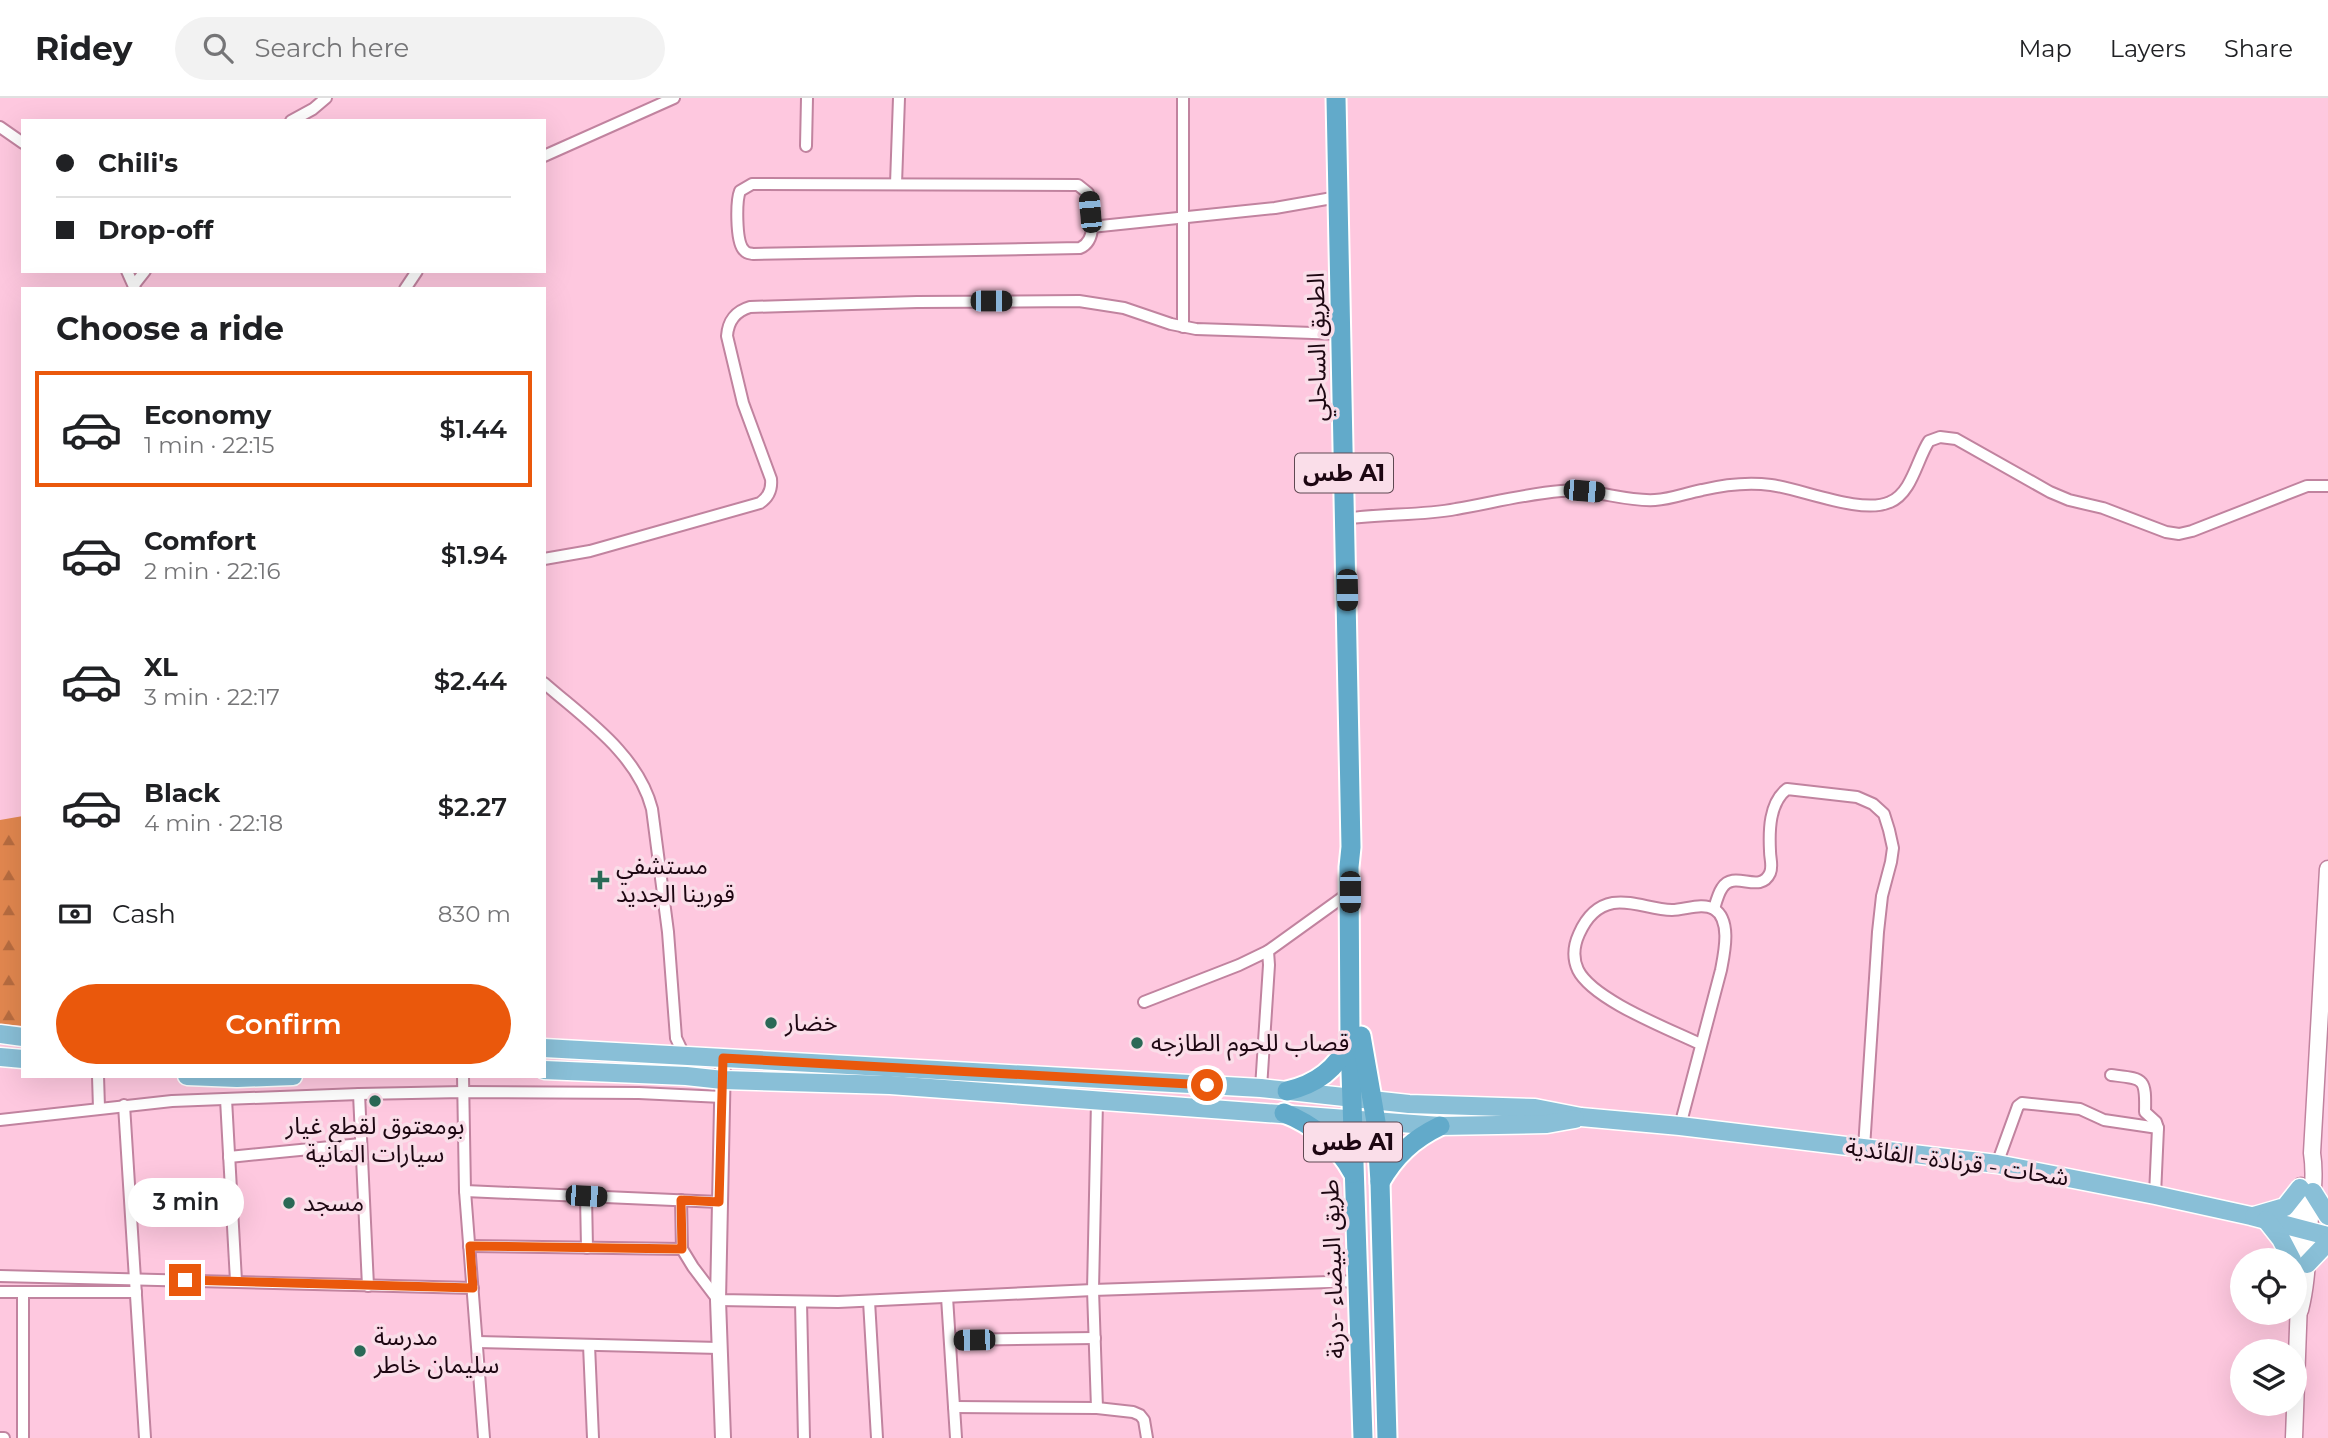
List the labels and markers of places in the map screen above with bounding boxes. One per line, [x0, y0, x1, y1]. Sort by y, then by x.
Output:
place label: مستشفي قورينا الجديد [616, 851, 735, 908]
marker: مستشفي قورينا الجديد [590, 870, 610, 890]
place label: خضار [784, 1008, 838, 1037]
marker: خضار [763, 1015, 779, 1031]
place label: قصاب للحوم الطازجه [1151, 1028, 1349, 1061]
marker: قصاب للحوم الطازجه [1129, 1035, 1145, 1051]
marker: بومعتوق لقطع غيار سيارات المانية [367, 1093, 383, 1109]
place label: بومعتوق لقطع غيار سيارات المانية [284, 1111, 465, 1168]
place label: مسجد [303, 1188, 364, 1217]
marker: مسجد [281, 1195, 297, 1211]
place label: مدرسة سليمان خاطر [373, 1322, 499, 1379]
marker: مدرسة سليمان خاطر [352, 1343, 368, 1359]

